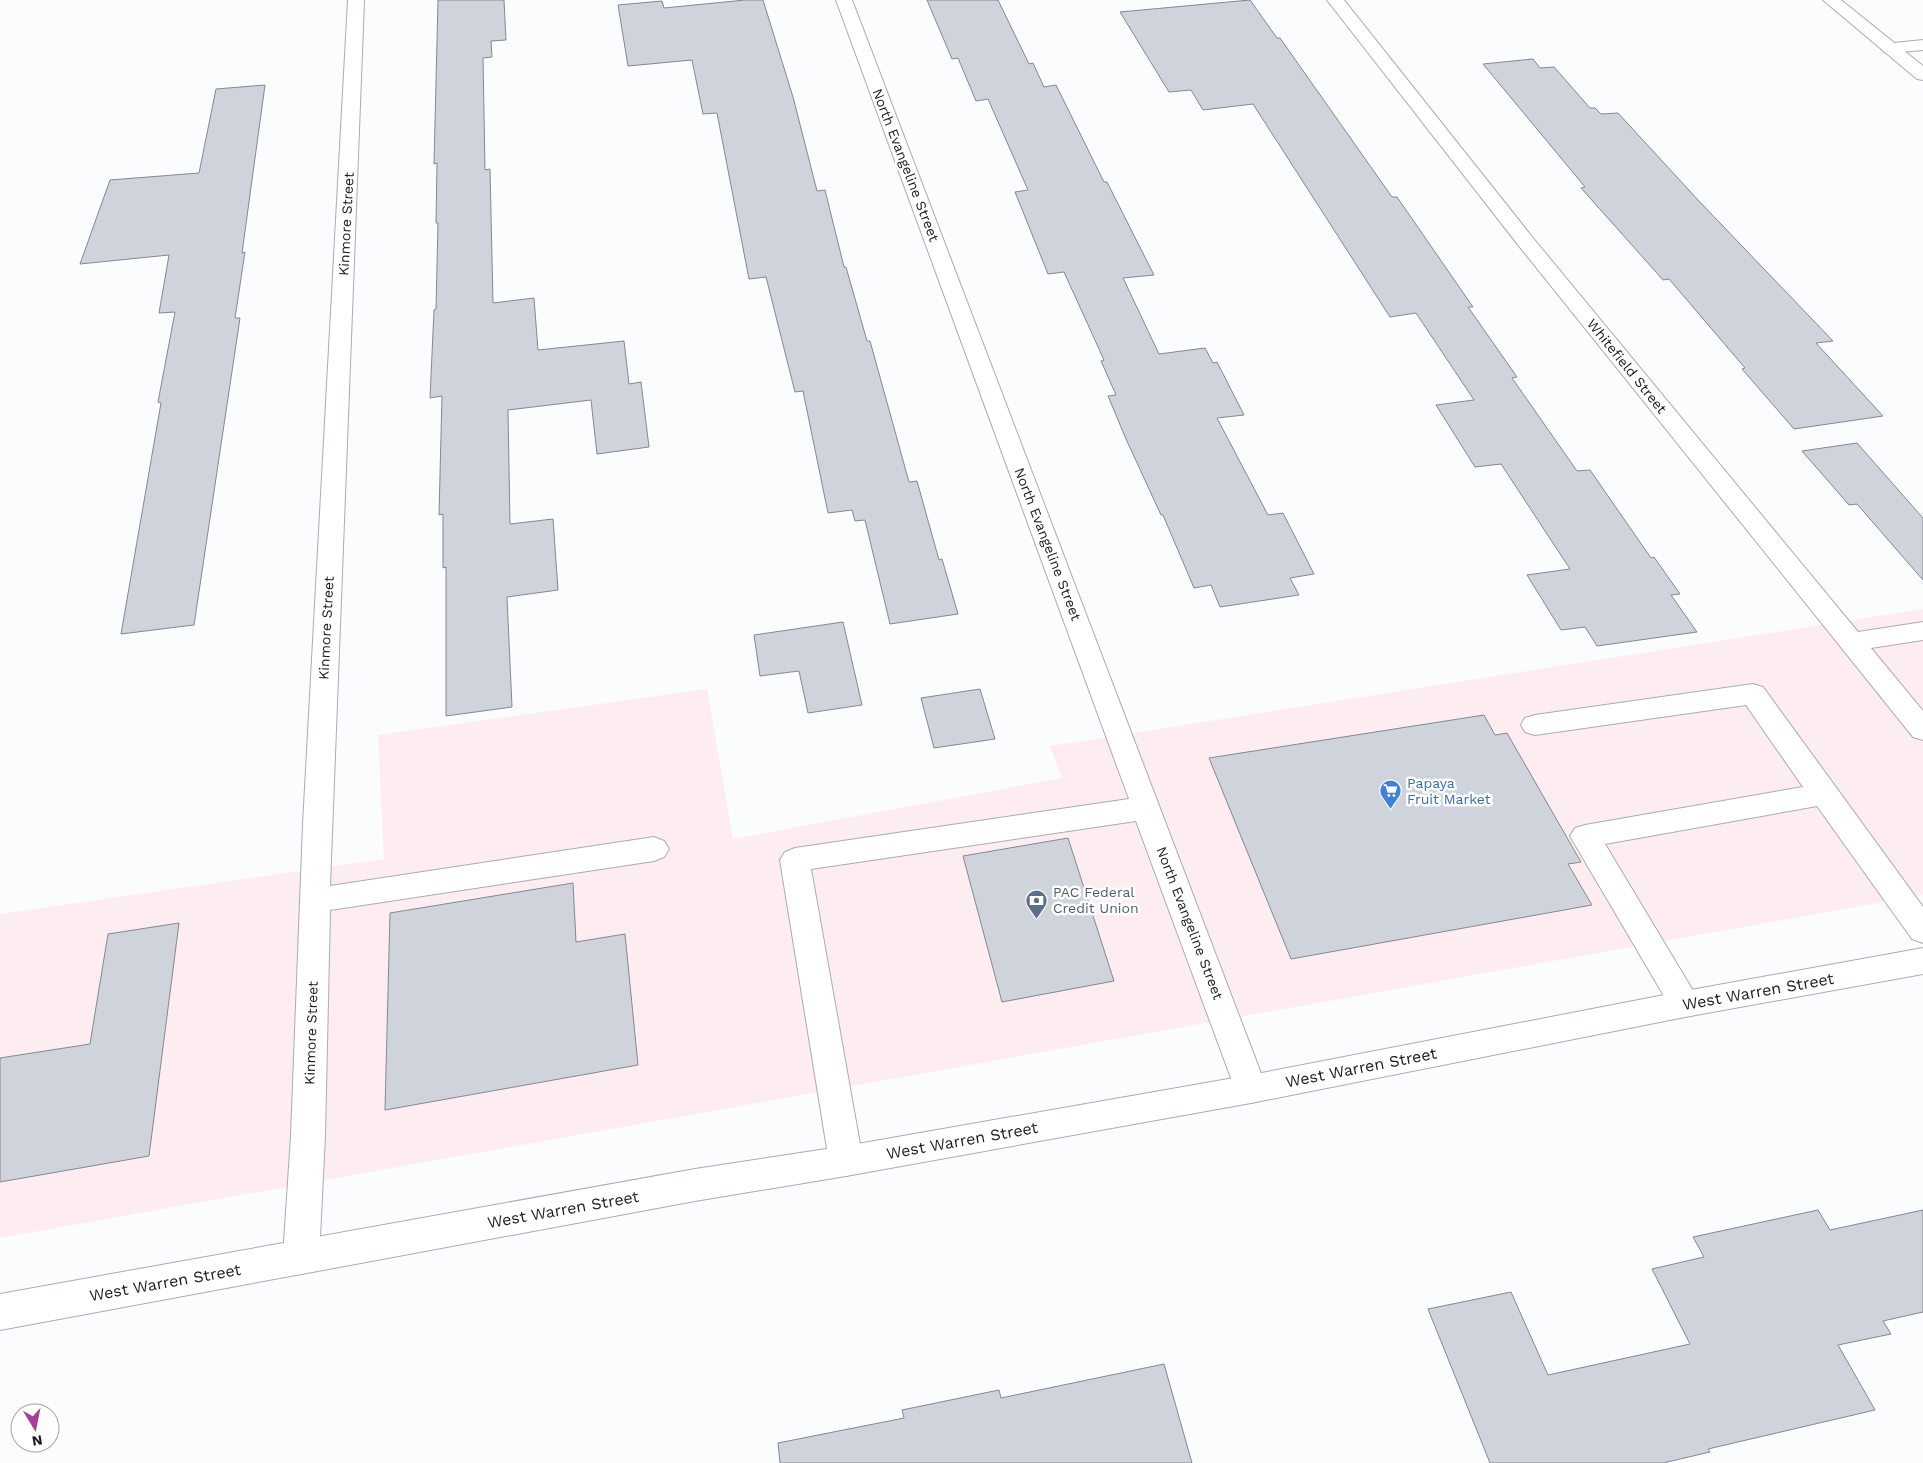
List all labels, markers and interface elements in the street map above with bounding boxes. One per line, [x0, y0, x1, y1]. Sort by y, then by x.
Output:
street label: North Evangeline Street [869, 86, 943, 244]
street label: Kinmore Street [335, 172, 357, 276]
street label: Whitefield Street [1584, 316, 1670, 417]
street label: North Evangeline Street [1011, 465, 1085, 623]
street label: Kinmore Street [315, 576, 337, 680]
place label: Papaya Fruit Market [1407, 775, 1491, 807]
supermarket icon: Papaya Fruit Market [1379, 779, 1403, 810]
street label: North Evangeline Street [1153, 844, 1227, 1002]
place label: PAC Federal Credit Union [1053, 884, 1139, 916]
bank icon: PAC Federal Credit Union [1025, 888, 1049, 919]
street label: West Warren Street [1681, 969, 1836, 1014]
street label: Kinmore Street [301, 981, 321, 1085]
street label: West Warren Street [1284, 1043, 1439, 1091]
street label: West Warren Street [885, 1118, 1040, 1163]
street label: West Warren Street [486, 1187, 641, 1232]
street label: West Warren Street [88, 1260, 243, 1305]
north arrow [10, 1403, 60, 1453]
text: N [31, 1432, 44, 1450]

